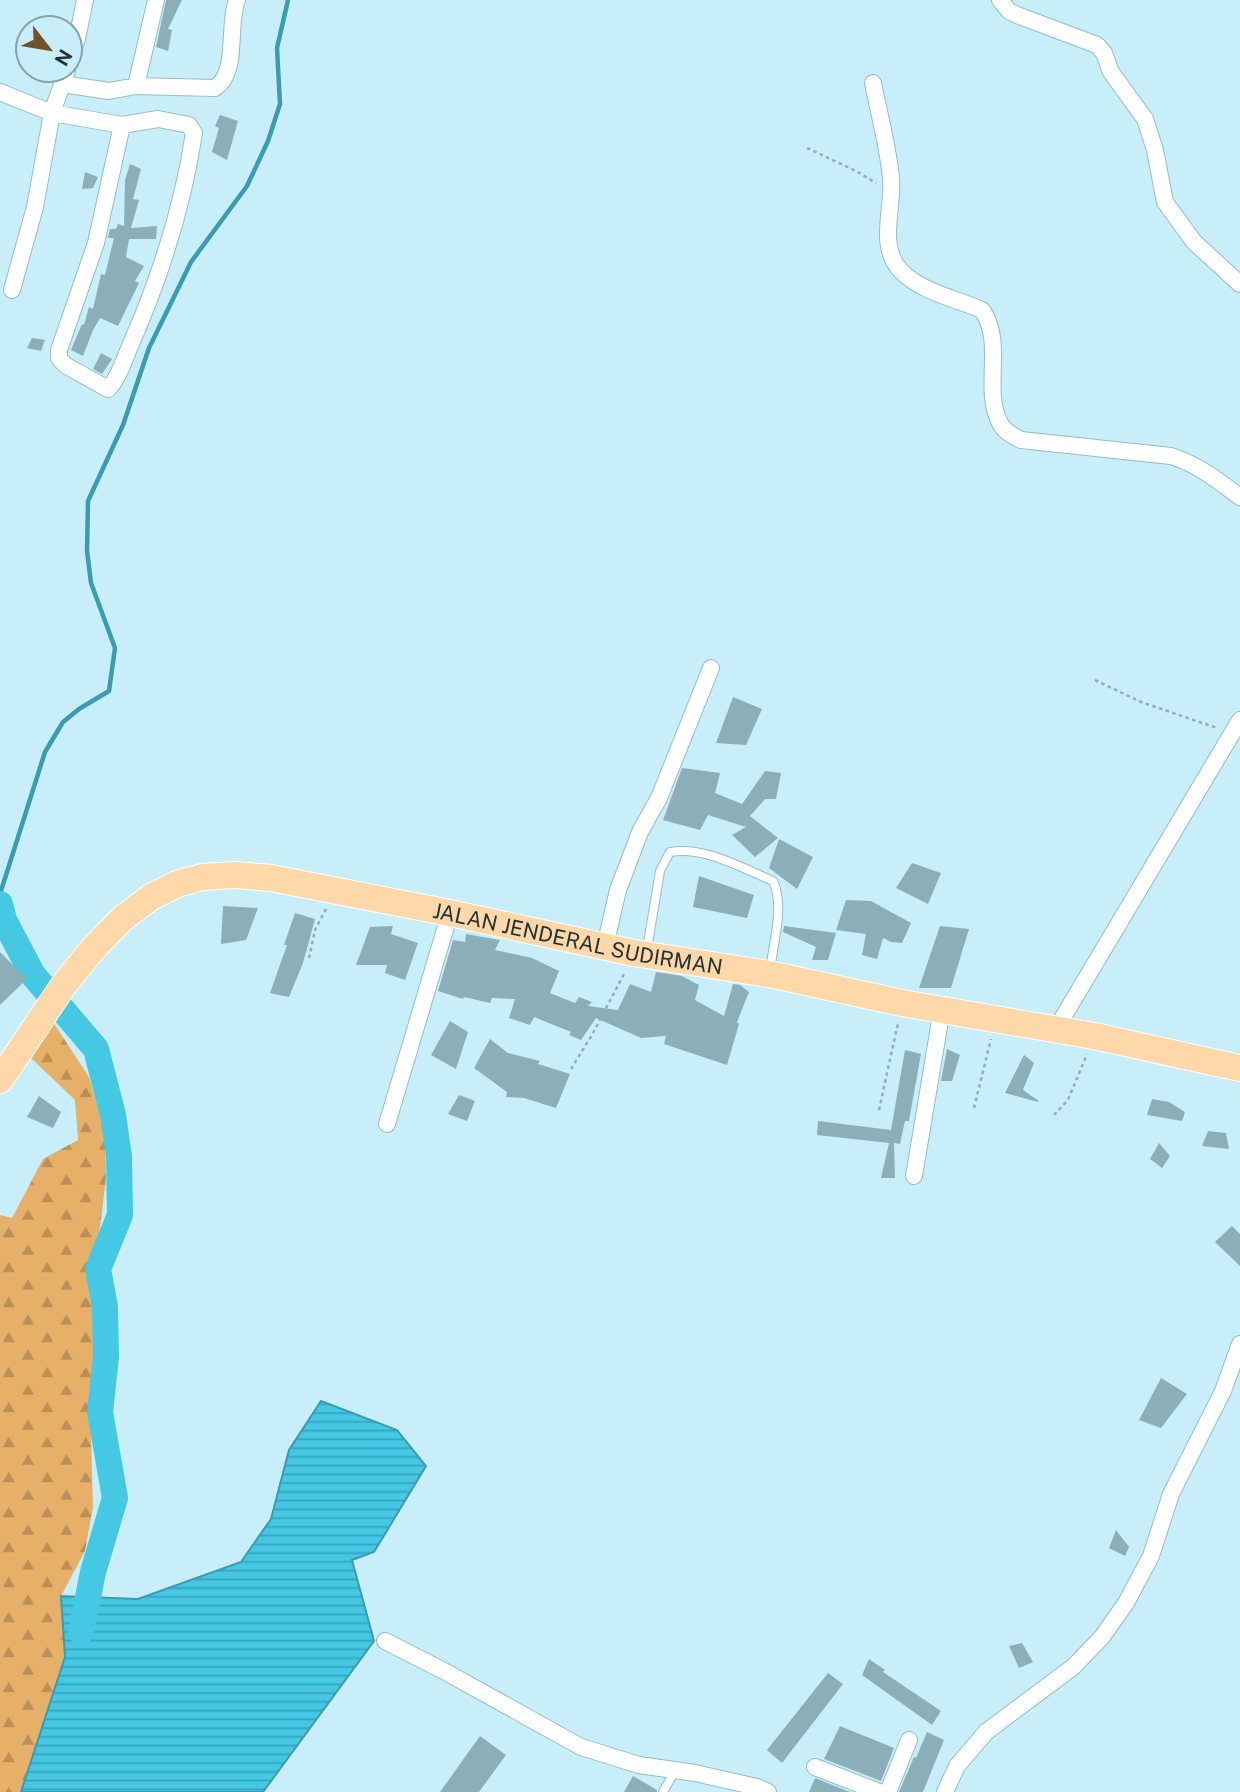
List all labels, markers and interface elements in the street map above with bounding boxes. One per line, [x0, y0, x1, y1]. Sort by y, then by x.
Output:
north arrow [14, 14, 84, 84]
text: N [50, 46, 77, 70]
street label: JALAN JENDERAL SUDIRMAN [431, 897, 725, 979]

